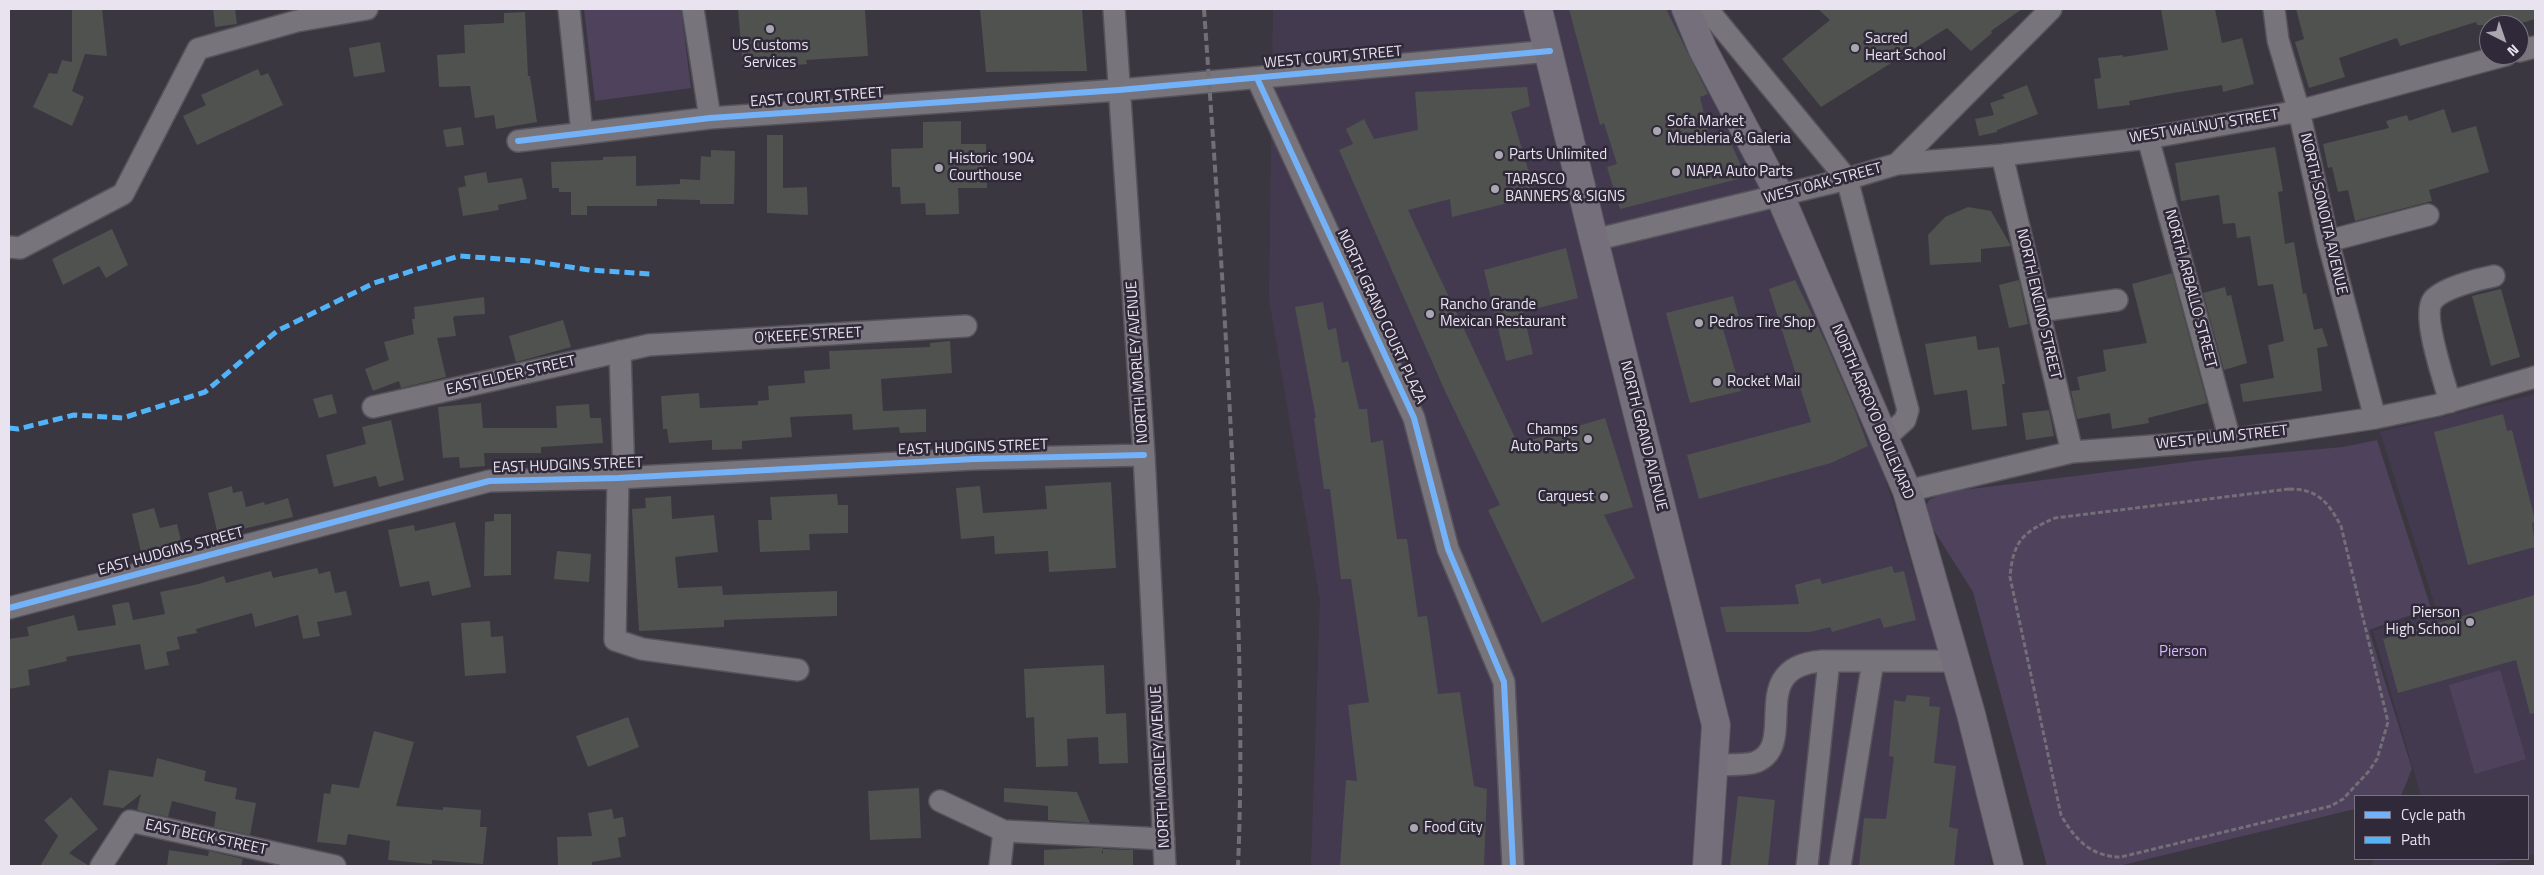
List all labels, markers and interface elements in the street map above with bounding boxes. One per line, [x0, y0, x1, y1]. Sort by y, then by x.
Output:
north arrow [2479, 15, 2529, 65]
marker: US Customs Services [764, 23, 776, 35]
place label: Sacred Heart School [1865, 30, 1946, 65]
place label: US Customs Services [732, 37, 808, 72]
text: N [2503, 40, 2524, 62]
marker: Sacred Heart School [1849, 42, 1861, 54]
street label: WEST COURT STREET [1263, 43, 1403, 73]
street label: EAST COURT STREET [750, 84, 884, 112]
street label: WEST WALNUT STREET [2128, 106, 2280, 148]
place label: Sofa Market Muebleria & Galeria [1667, 113, 1791, 148]
marker: Sofa Market Muebleria & Galeria [1651, 125, 1663, 137]
street label: NORTH SONOITA AVENUE [2296, 131, 2350, 297]
place label: Parts Unlimited [1509, 146, 1607, 164]
marker: Parts Unlimited [1493, 149, 1505, 161]
place label: Historic 1904 Courthouse [949, 150, 1034, 185]
street label: WEST OAK STREET [1762, 160, 1884, 208]
marker: Historic 1904 Courthouse [933, 162, 945, 174]
place label: NAPA Auto Parts [1686, 163, 1793, 181]
marker: NAPA Auto Parts [1670, 166, 1682, 178]
place label: TARASCO BANNERS & SIGNS [1505, 171, 1625, 206]
marker: TARASCO BANNERS & SIGNS [1489, 183, 1501, 195]
street label: NORTH ARBALLO STREET [2160, 208, 2220, 370]
street label: NORTH GRAND COURT PLAZA [1333, 227, 1429, 407]
street label: NORTH ENCINO STREET [2012, 227, 2064, 381]
street label: NORTH MORLEY AVENUE [1123, 280, 1153, 444]
place label: Rancho Grande Mexican Restaurant [1440, 296, 1566, 331]
marker: Rancho Grande Mexican Restaurant [1424, 308, 1436, 320]
place label: Pedros Tire Shop [1709, 314, 1816, 332]
marker: Pedros Tire Shop [1693, 317, 1705, 329]
street label: NORTH ARROYO BOULEVARD [1827, 322, 1917, 502]
street label: O'KEEFE STREET [754, 324, 862, 348]
street label: EAST ELDER STREET [445, 352, 577, 400]
street label: NORTH GRAND AVENUE [1616, 359, 1670, 513]
place label: Rocket Mail [1727, 373, 1801, 391]
marker: Rocket Mail [1711, 376, 1723, 388]
place label: Champs Auto Parts [1511, 421, 1578, 456]
street label: WEST PLUM STREET [2155, 422, 2289, 454]
marker: Champs Auto Parts [1582, 433, 1594, 445]
street label: EAST HUDGINS STREET [898, 436, 1048, 460]
street label: EAST HUDGINS STREET [493, 454, 643, 478]
place label: Carquest [1538, 488, 1594, 506]
marker: Carquest [1598, 491, 1610, 503]
street label: EAST HUDGINS STREET [96, 524, 246, 580]
place label: Pierson High School [2385, 604, 2460, 639]
marker: Pierson High School [2464, 616, 2476, 628]
park label: Pierson [2159, 643, 2207, 661]
street label: NORTH MORLEY AVENUE [1148, 685, 1174, 849]
legend [2354, 795, 2529, 860]
text: Cycle path [2401, 803, 2466, 826]
street label: EAST BECK STREET [144, 816, 268, 860]
place label: Food City [1424, 819, 1483, 837]
marker: Food City [1408, 822, 1420, 834]
text: Path [2401, 828, 2431, 851]

